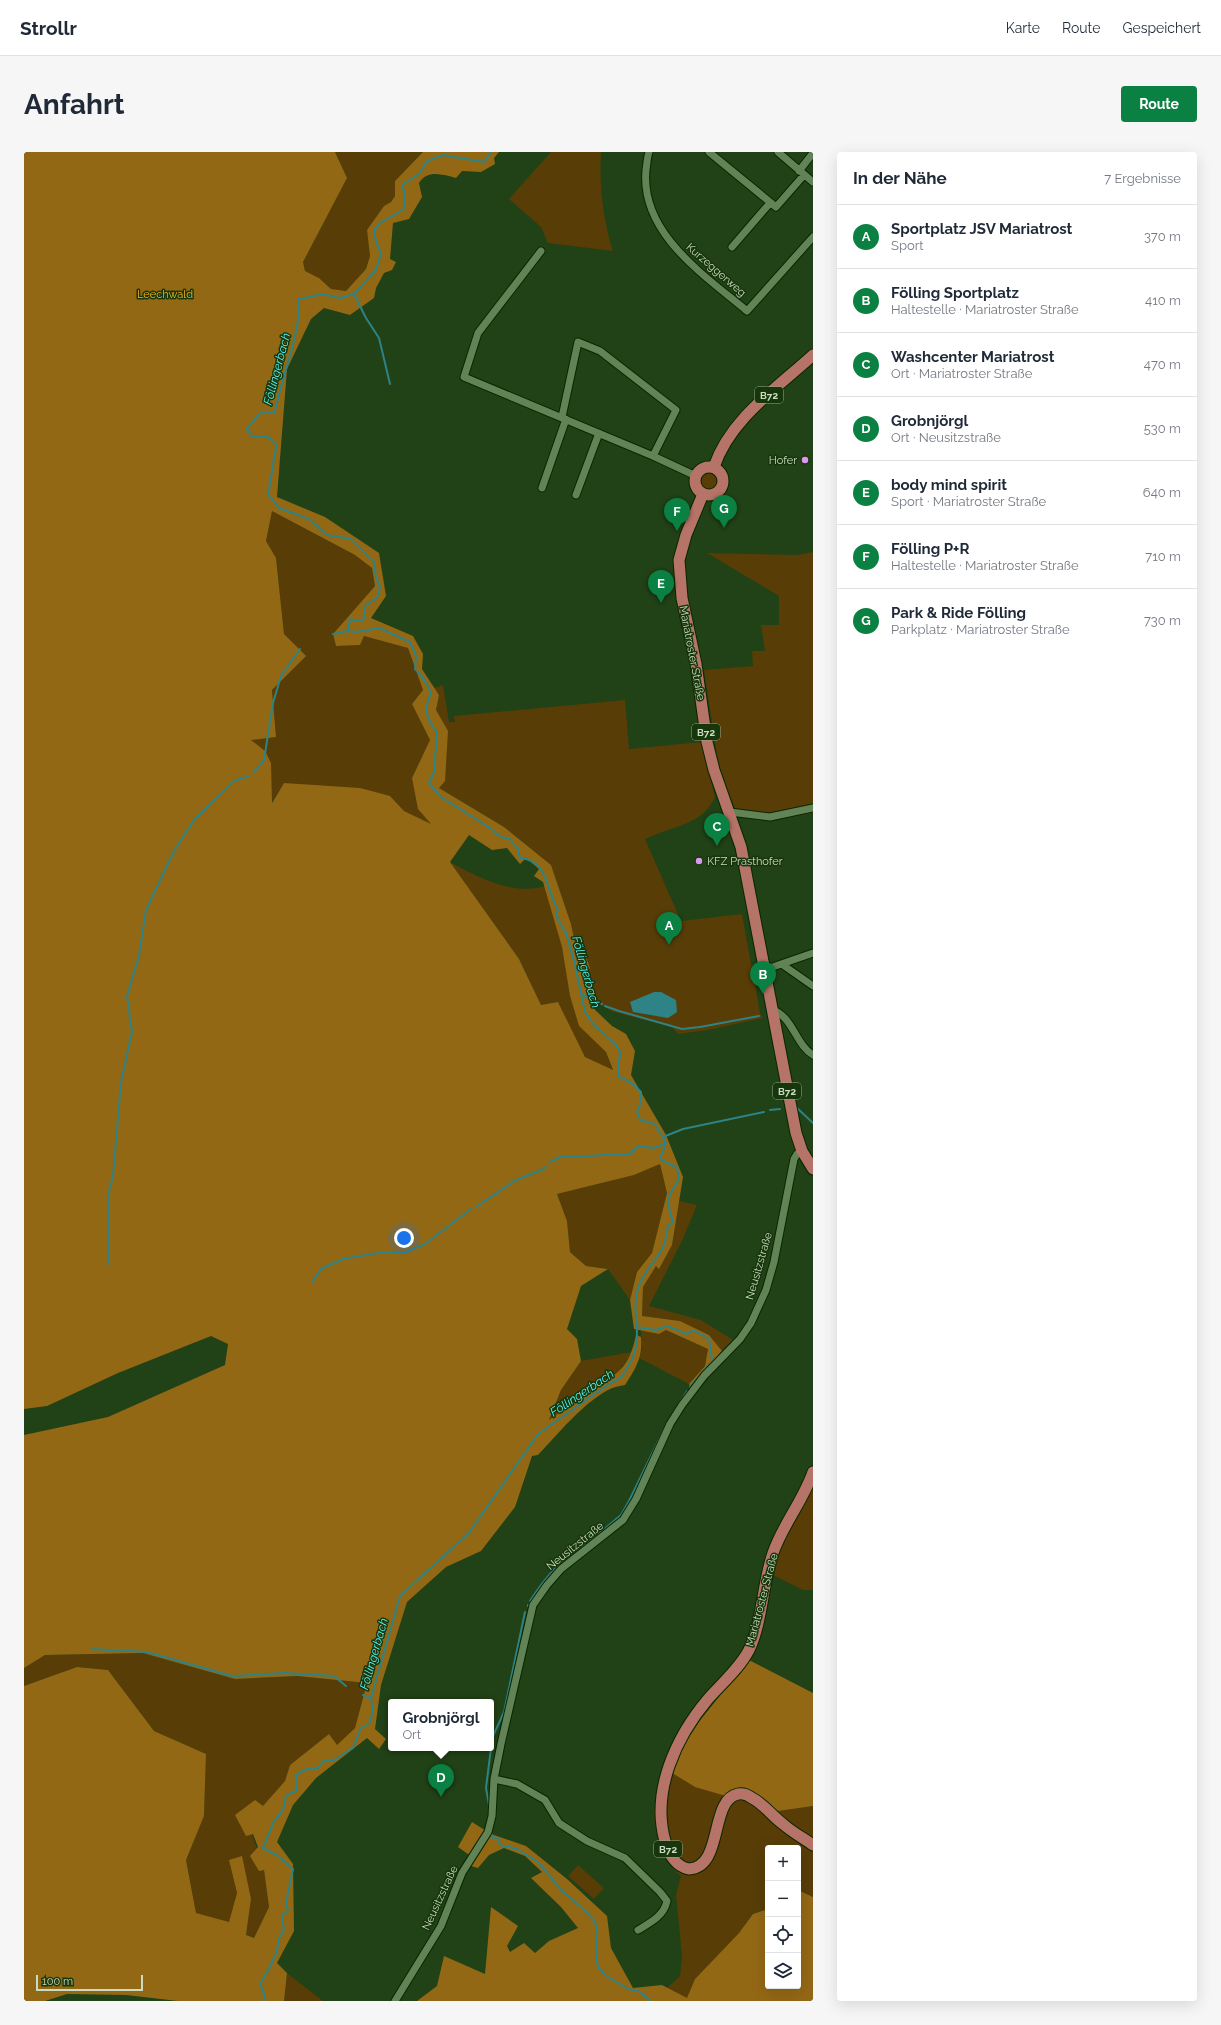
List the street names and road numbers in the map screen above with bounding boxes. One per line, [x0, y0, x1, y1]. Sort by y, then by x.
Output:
street label: Kurzeggerweg [683, 241, 749, 299]
road number: B72 [755, 387, 783, 403]
street label: Mariatroster Straße [676, 605, 708, 702]
road number: B72 [692, 724, 720, 740]
road number: B72 [773, 1083, 801, 1099]
street label: Neusitzstraße [743, 1230, 775, 1301]
street label: Neusitzstraße [544, 1519, 607, 1573]
street label: Mariatroster Straße [743, 1551, 781, 1648]
road number: B72 [654, 1841, 682, 1857]
street label: Neusitzstraße [419, 1863, 461, 1932]

